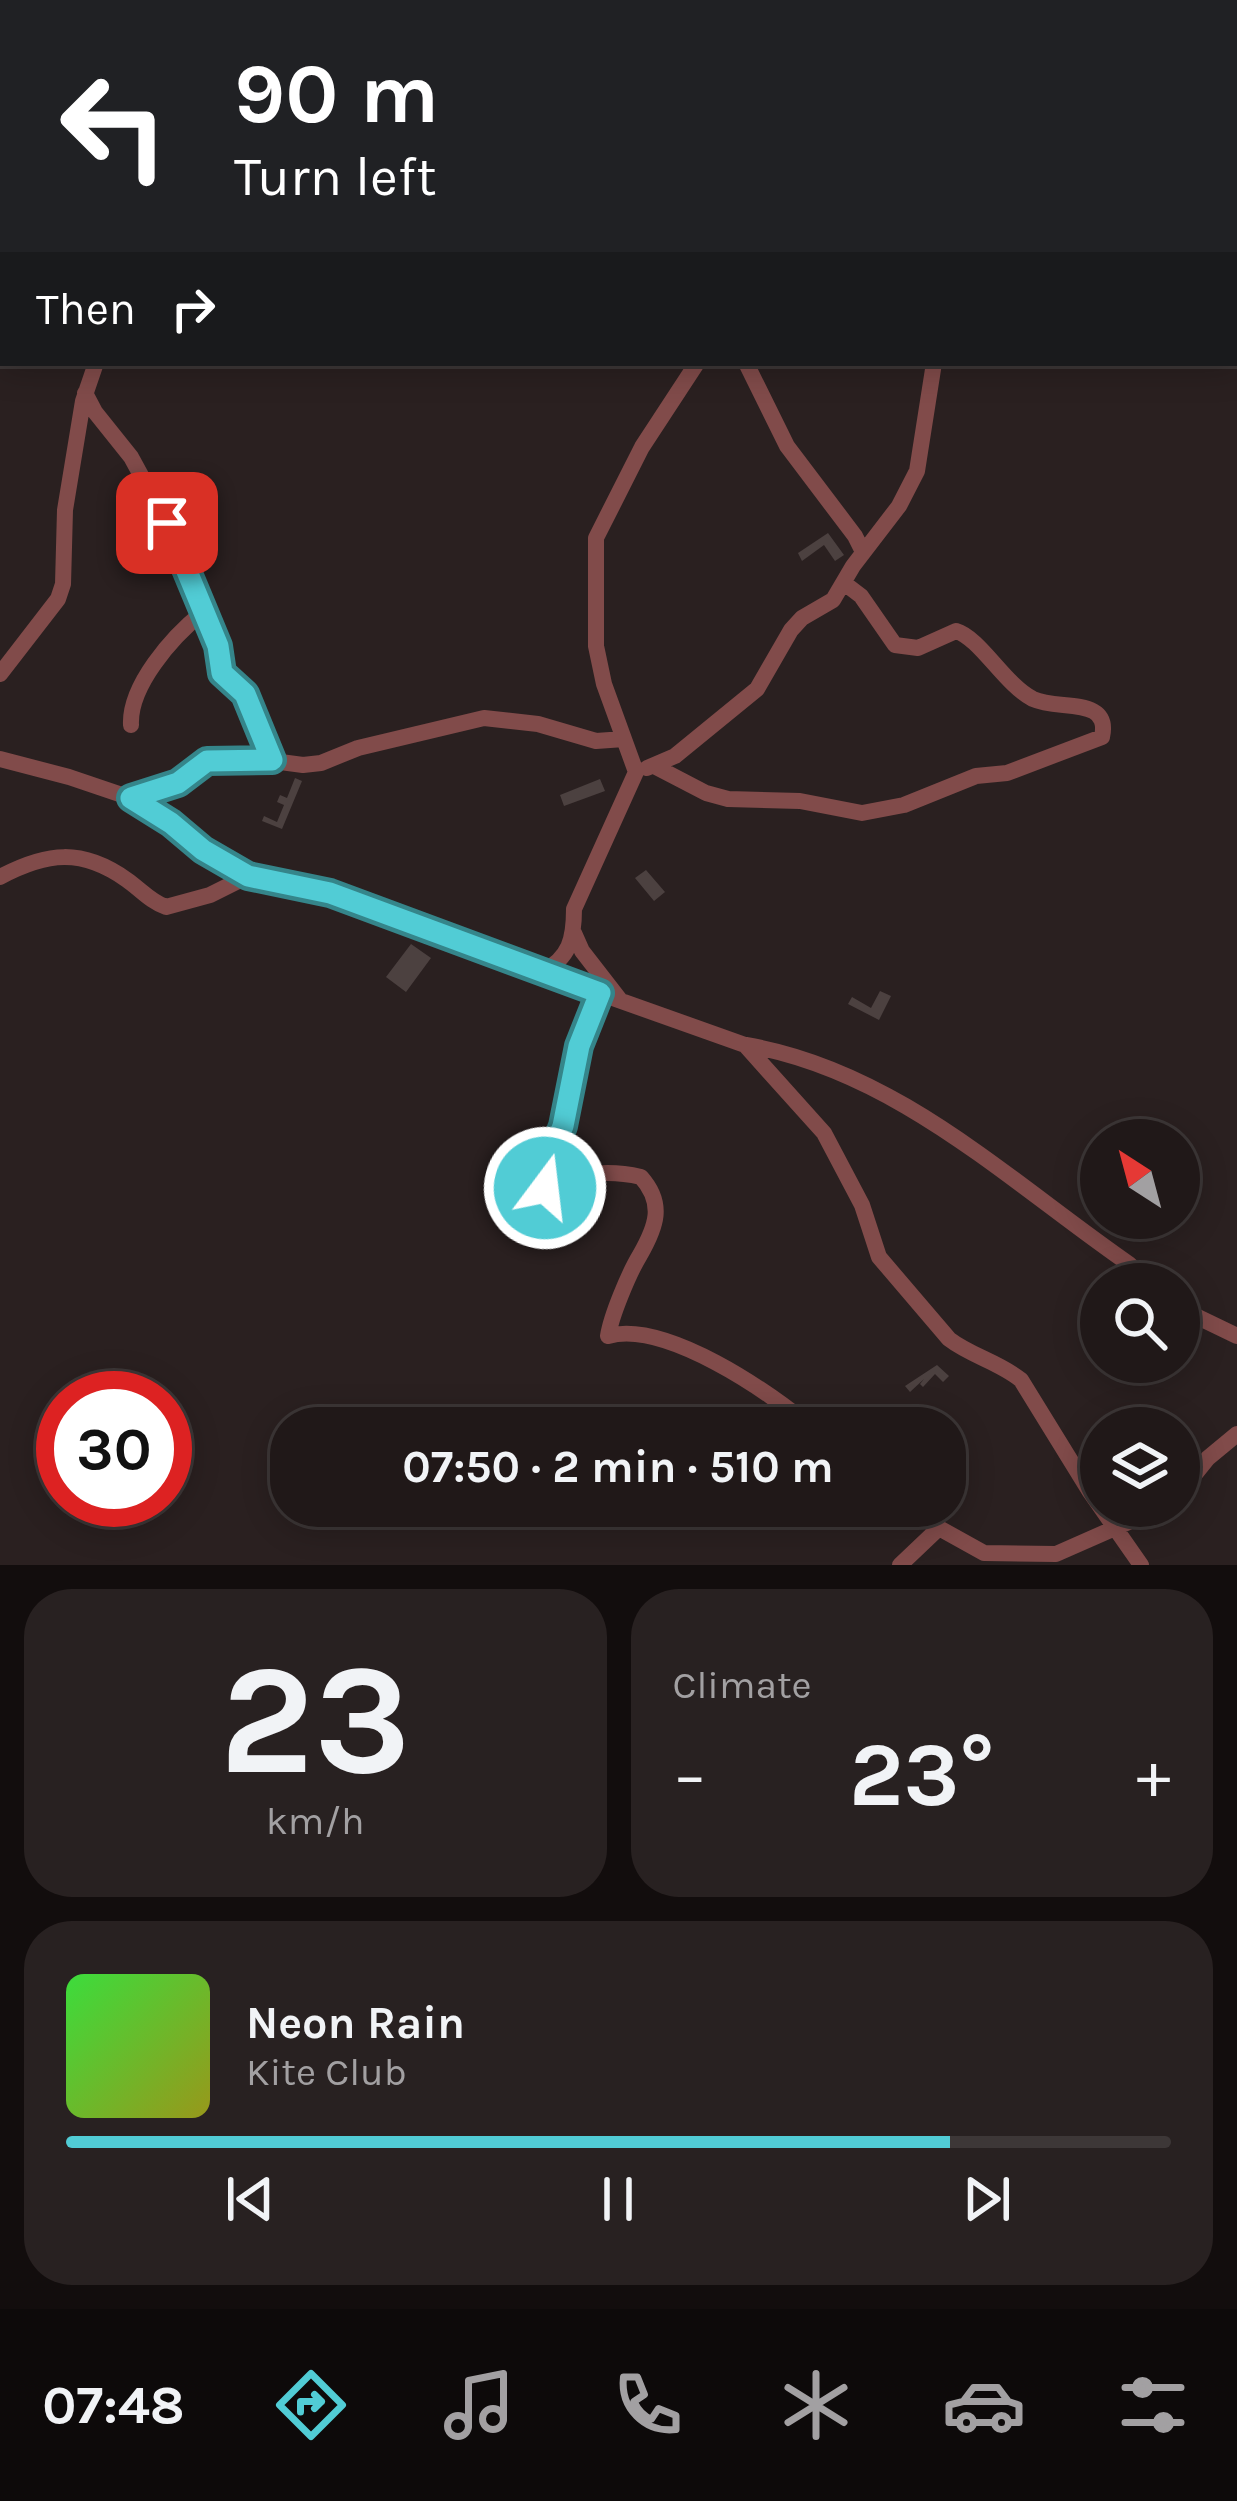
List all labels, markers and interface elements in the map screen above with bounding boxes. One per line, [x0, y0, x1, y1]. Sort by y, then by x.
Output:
text: 90 m [234, 45, 439, 143]
icon: left [36, 48, 192, 204]
text: Turn left [234, 145, 437, 209]
icon: right [160, 276, 226, 342]
text: Then [36, 283, 136, 335]
pin [116, 472, 218, 574]
icon: arrive [134, 490, 200, 556]
north arrow [1080, 1119, 1200, 1239]
map controls [1080, 1119, 1200, 1527]
position arrow [482, 1125, 608, 1251]
button: search [1080, 1263, 1200, 1383]
speed limit sign: 30 [36, 1371, 192, 1527]
button: layers [1080, 1407, 1200, 1527]
text: 07:50 · 2 min · 510 m [402, 1441, 834, 1493]
text: 23 [220, 1629, 411, 1811]
text: Climate [673, 1662, 812, 1708]
text: 23° [849, 1722, 994, 1828]
text: − [673, 1736, 707, 1814]
text: + [1136, 1736, 1171, 1814]
text: km/h [266, 1798, 365, 1844]
text: Neon Rain [246, 1997, 465, 2049]
text: Kite Club [246, 2049, 407, 2095]
icon: previous [217, 2166, 283, 2232]
icon: pause [585, 2166, 651, 2232]
icon: next [954, 2166, 1020, 2232]
icon: directions [269, 2363, 353, 2447]
icon: music [437, 2363, 521, 2447]
icon: phone [606, 2363, 690, 2447]
icon: climate [774, 2363, 858, 2447]
icon: car [942, 2363, 1026, 2447]
icon: filters [1111, 2363, 1195, 2447]
text: 07:48 [42, 2373, 185, 2437]

